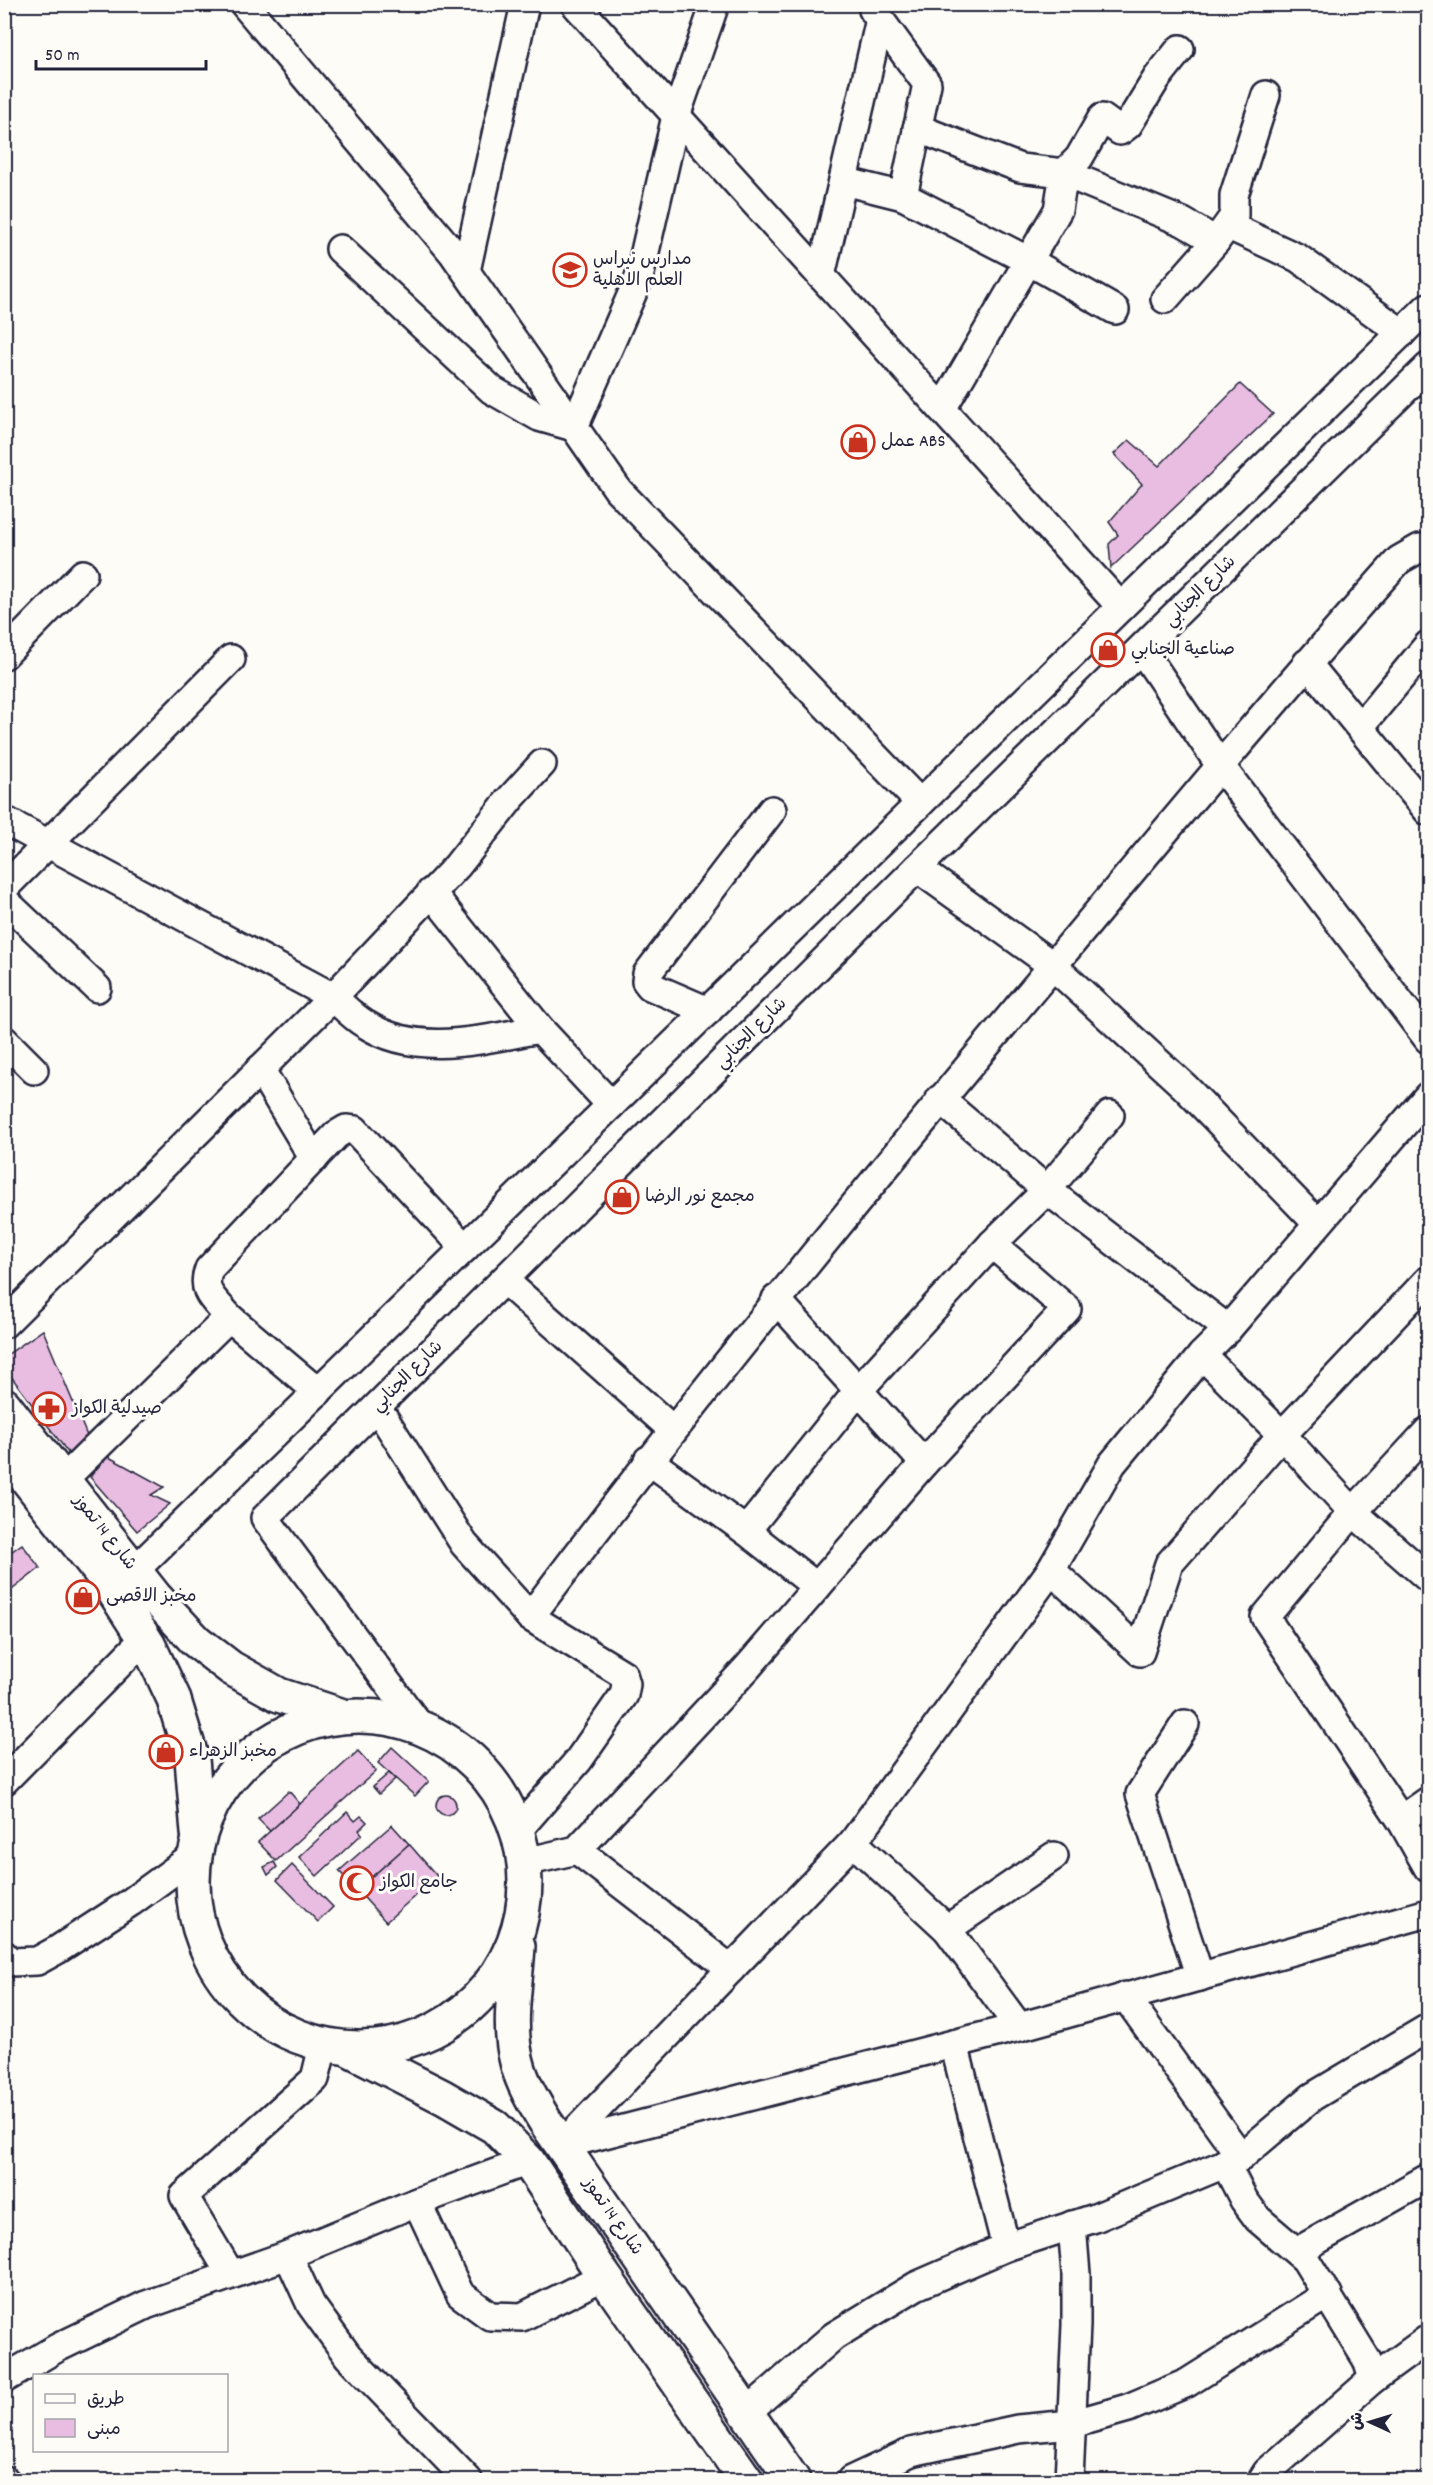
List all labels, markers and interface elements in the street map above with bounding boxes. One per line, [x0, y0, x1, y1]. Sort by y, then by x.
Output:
scale bar [36, 33, 206, 71]
text: 50 m [45, 44, 80, 69]
place label: مدارس نبراس العلم الاهلية [593, 248, 692, 294]
school or university icon: مدارس نبراس العلم الاهلية [552, 252, 588, 288]
shop icon: عمل ABS [840, 424, 876, 460]
place label: عمل ABS [881, 430, 945, 455]
street label: شارع الجنابي [1159, 550, 1243, 634]
shop icon: صناعية الجنابي [1090, 632, 1126, 668]
place label: صناعية الجنابي [1131, 638, 1235, 664]
street label: شارع الجنابي [710, 992, 794, 1076]
shop icon: مجمع نور الرضا [604, 1179, 640, 1215]
place label: مجمع نور الرضا [645, 1185, 755, 1210]
street label: شارع الجنابي [366, 1335, 450, 1419]
pharmacy icon: صيدلية الكواز [31, 1391, 67, 1427]
place label: صيدلية الكواز [70, 1397, 162, 1422]
street label: شارع 14 تموز [65, 1488, 142, 1576]
shop icon: مخبز الاقصى [65, 1579, 101, 1615]
place label: مخبز الاقصى [106, 1585, 196, 1610]
shop icon: مخبز الزهراء [148, 1734, 184, 1770]
place label: مخبز الزهراء [189, 1740, 277, 1765]
mosque icon: جامع الكواز [339, 1865, 375, 1901]
place label: جامع الكواز [378, 1871, 458, 1896]
street label: شارع 14 تموز [575, 2171, 648, 2261]
legend [33, 2374, 228, 2452]
text: طريق [87, 2388, 125, 2413]
north arrow [1340, 2392, 1400, 2452]
text: ش [1345, 2412, 1370, 2431]
text: مبنى [87, 2418, 121, 2443]

